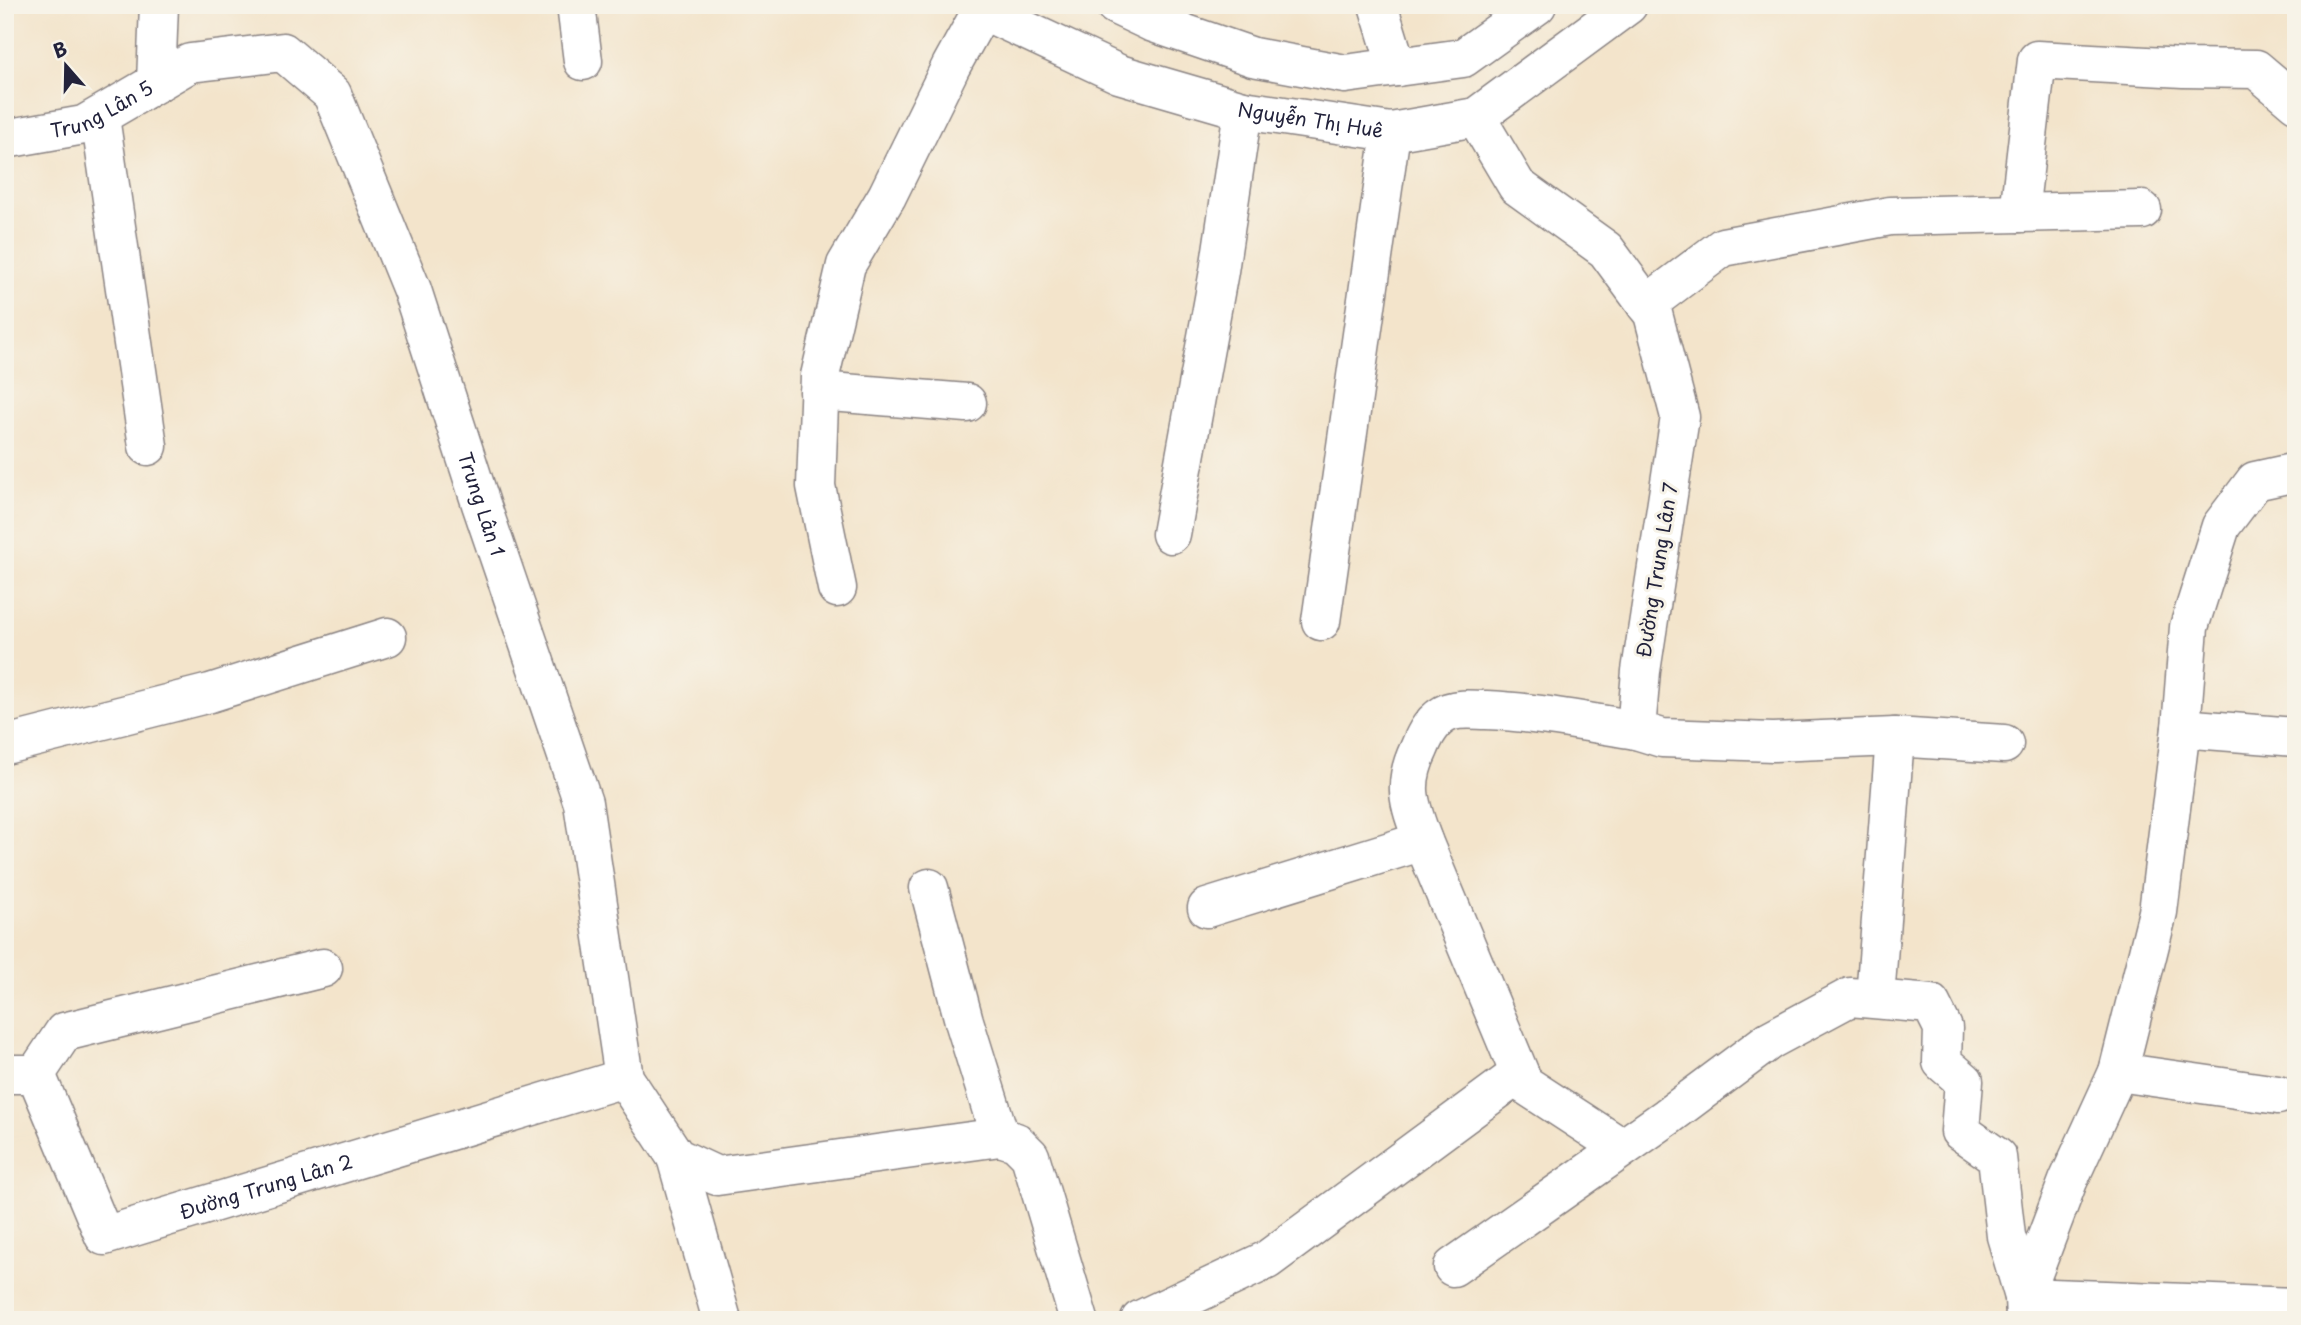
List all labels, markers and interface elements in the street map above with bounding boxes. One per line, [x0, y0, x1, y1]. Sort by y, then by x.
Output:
north arrow [32, 32, 102, 102]
text: B [49, 34, 71, 64]
street label: Trung Lân 5 [48, 73, 157, 144]
street label: Nguyễn Thị Huê [1236, 94, 1385, 144]
street label: Trung Lân 1 [452, 448, 513, 560]
street label: Đường Trung Lân 7 [1628, 480, 1684, 659]
street label: Đường Trung Lân 2 [176, 1146, 356, 1225]

